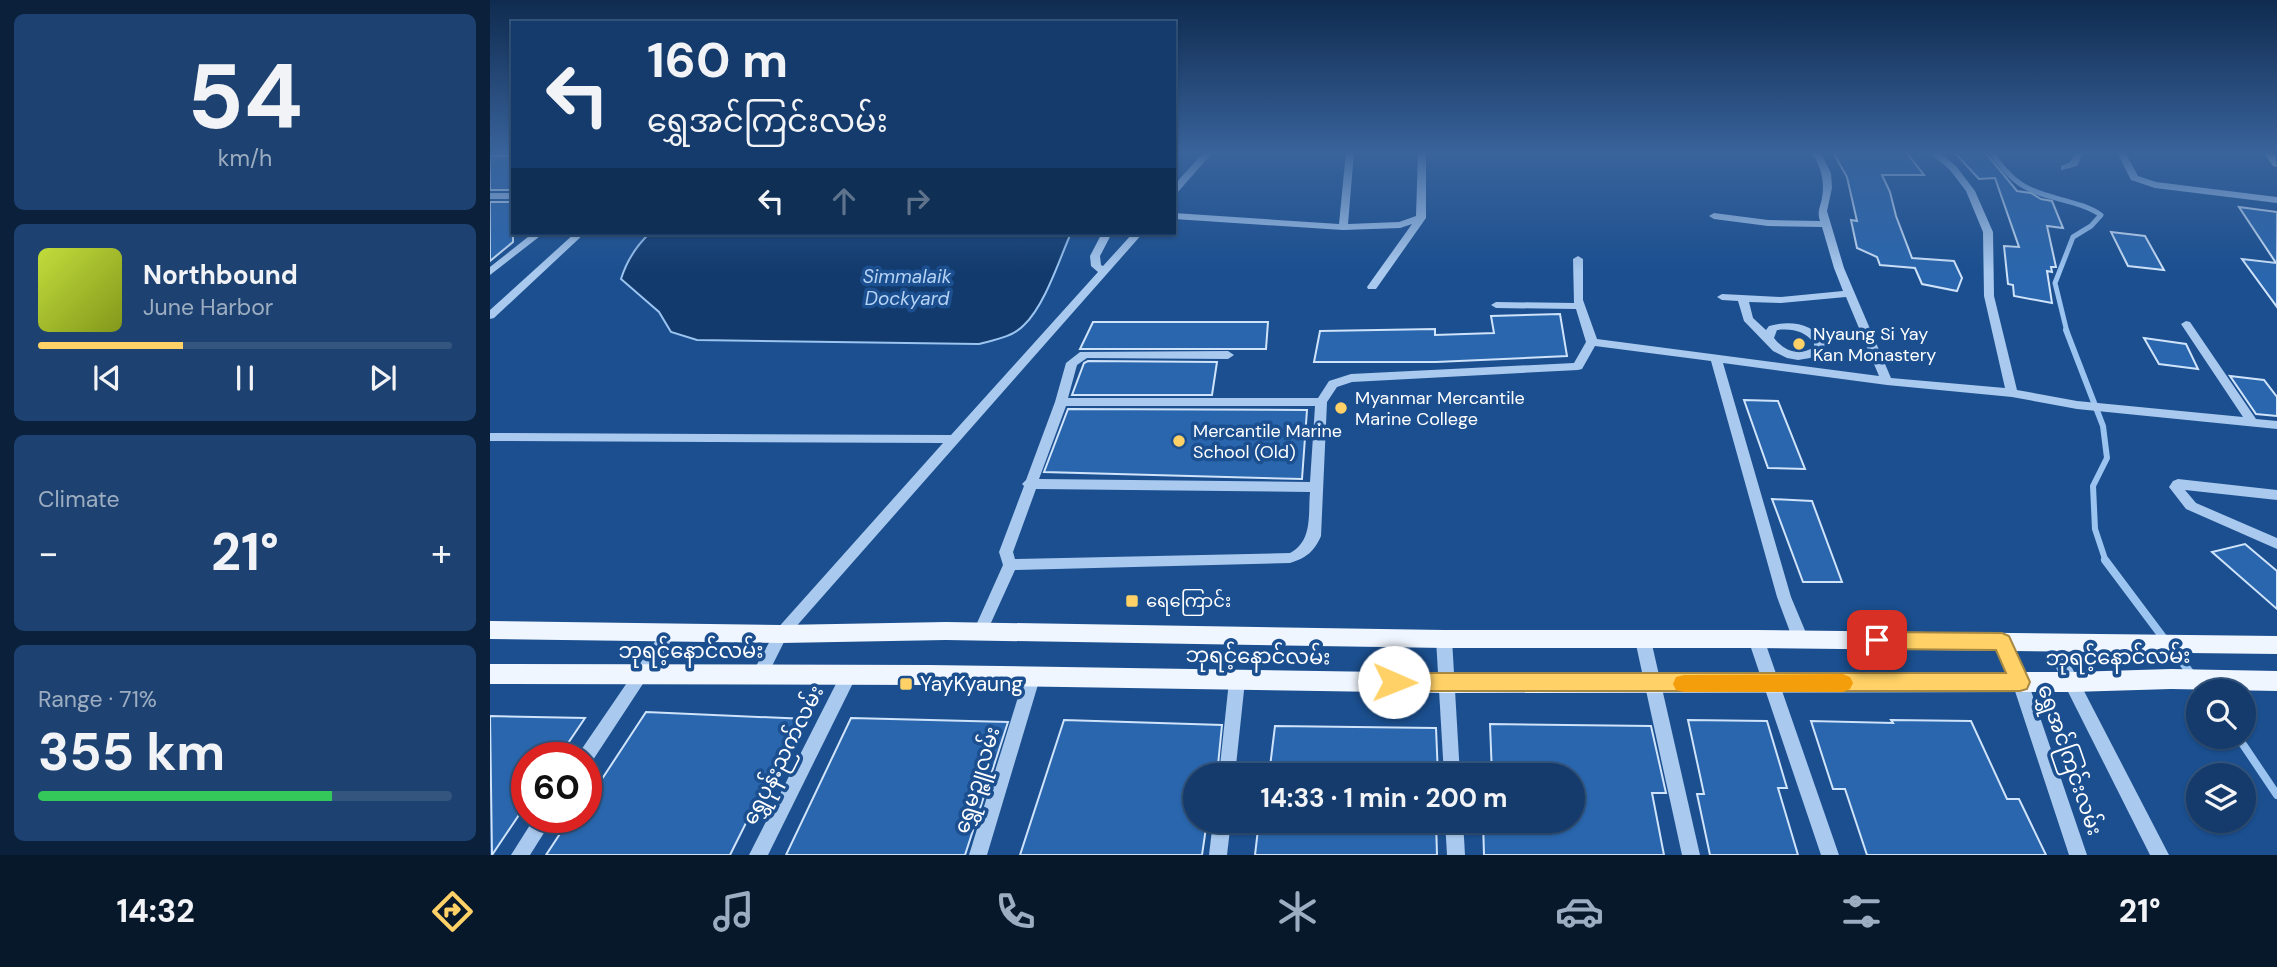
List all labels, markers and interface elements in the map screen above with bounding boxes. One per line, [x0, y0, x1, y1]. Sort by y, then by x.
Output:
text: 160 m [647, 28, 788, 92]
text: 54 [187, 38, 303, 156]
icon: left [532, 49, 623, 140]
text: ရွှေအင်ကြင်းလမ်း [647, 100, 888, 142]
text: km/h [218, 143, 272, 173]
icon: left [752, 182, 790, 220]
icon: ahead [825, 182, 863, 220]
icon: right [898, 182, 936, 220]
text: Northbound [143, 258, 298, 292]
water label: Simmalaik Dockyard [863, 264, 952, 311]
text: June Harbor [143, 292, 273, 322]
place label: Nyaung Si Yay Kan Monastery [1813, 322, 1936, 367]
marker: Nyaung Si Yay Kan Monastery [1791, 336, 1807, 352]
icon: previous [88, 359, 126, 397]
icon: pause [226, 359, 264, 397]
icon: next [364, 359, 402, 397]
place label: Myanmar Mercantile Marine College [1355, 386, 1525, 431]
marker: Myanmar Mercantile Marine College [1333, 400, 1349, 416]
place label: Mercantile Marine School (Old) [1193, 419, 1342, 464]
marker: Mercantile Marine School (Old) [1171, 433, 1187, 449]
text: Climate [38, 484, 120, 514]
text: 21° [211, 518, 279, 586]
text: − [38, 528, 59, 578]
text: + [431, 528, 452, 578]
place label: ရေကြောင်း [1146, 588, 1231, 616]
marker: ရေကြောင်း [1124, 593, 1140, 609]
pin [1847, 610, 1907, 670]
icon: arrive [1858, 621, 1896, 659]
street label: ဘုရင့်နောင်လမ်း [619, 635, 763, 668]
street label: ဘုရင့်နောင်လမ်း [1185, 639, 1331, 674]
street label: ဘုရင့်နောင်လမ်း [2045, 640, 2191, 675]
position arrow [1357, 645, 1431, 719]
place label: YayKyaung [920, 670, 1023, 698]
marker: YayKyaung [898, 676, 914, 692]
map controls [2186, 679, 2256, 833]
button: search [2186, 679, 2256, 749]
street label: ရွှေပုန်းညက်လမ်း [734, 680, 833, 831]
street label: ရွှေအင်ကြင်းလမ်း [2028, 680, 2111, 840]
text: Range · 71% [38, 684, 157, 714]
text: 355 km [38, 718, 225, 786]
street label: ရွှေမဉ္ဇူလမ်း [946, 723, 1009, 838]
speed limit sign: 60 [511, 742, 602, 833]
button: layers [2186, 763, 2256, 833]
text: 14:33 · 1 min · 200 m [1260, 781, 1508, 815]
icon: directions [428, 887, 477, 936]
icon: music [709, 887, 758, 936]
icon: phone [991, 887, 1040, 936]
icon: climate [1273, 887, 1322, 936]
icon: car [1555, 887, 1604, 936]
icon: filters [1837, 887, 1886, 936]
text: 14:32 [116, 890, 195, 932]
text: 21° [2119, 890, 2161, 932]

